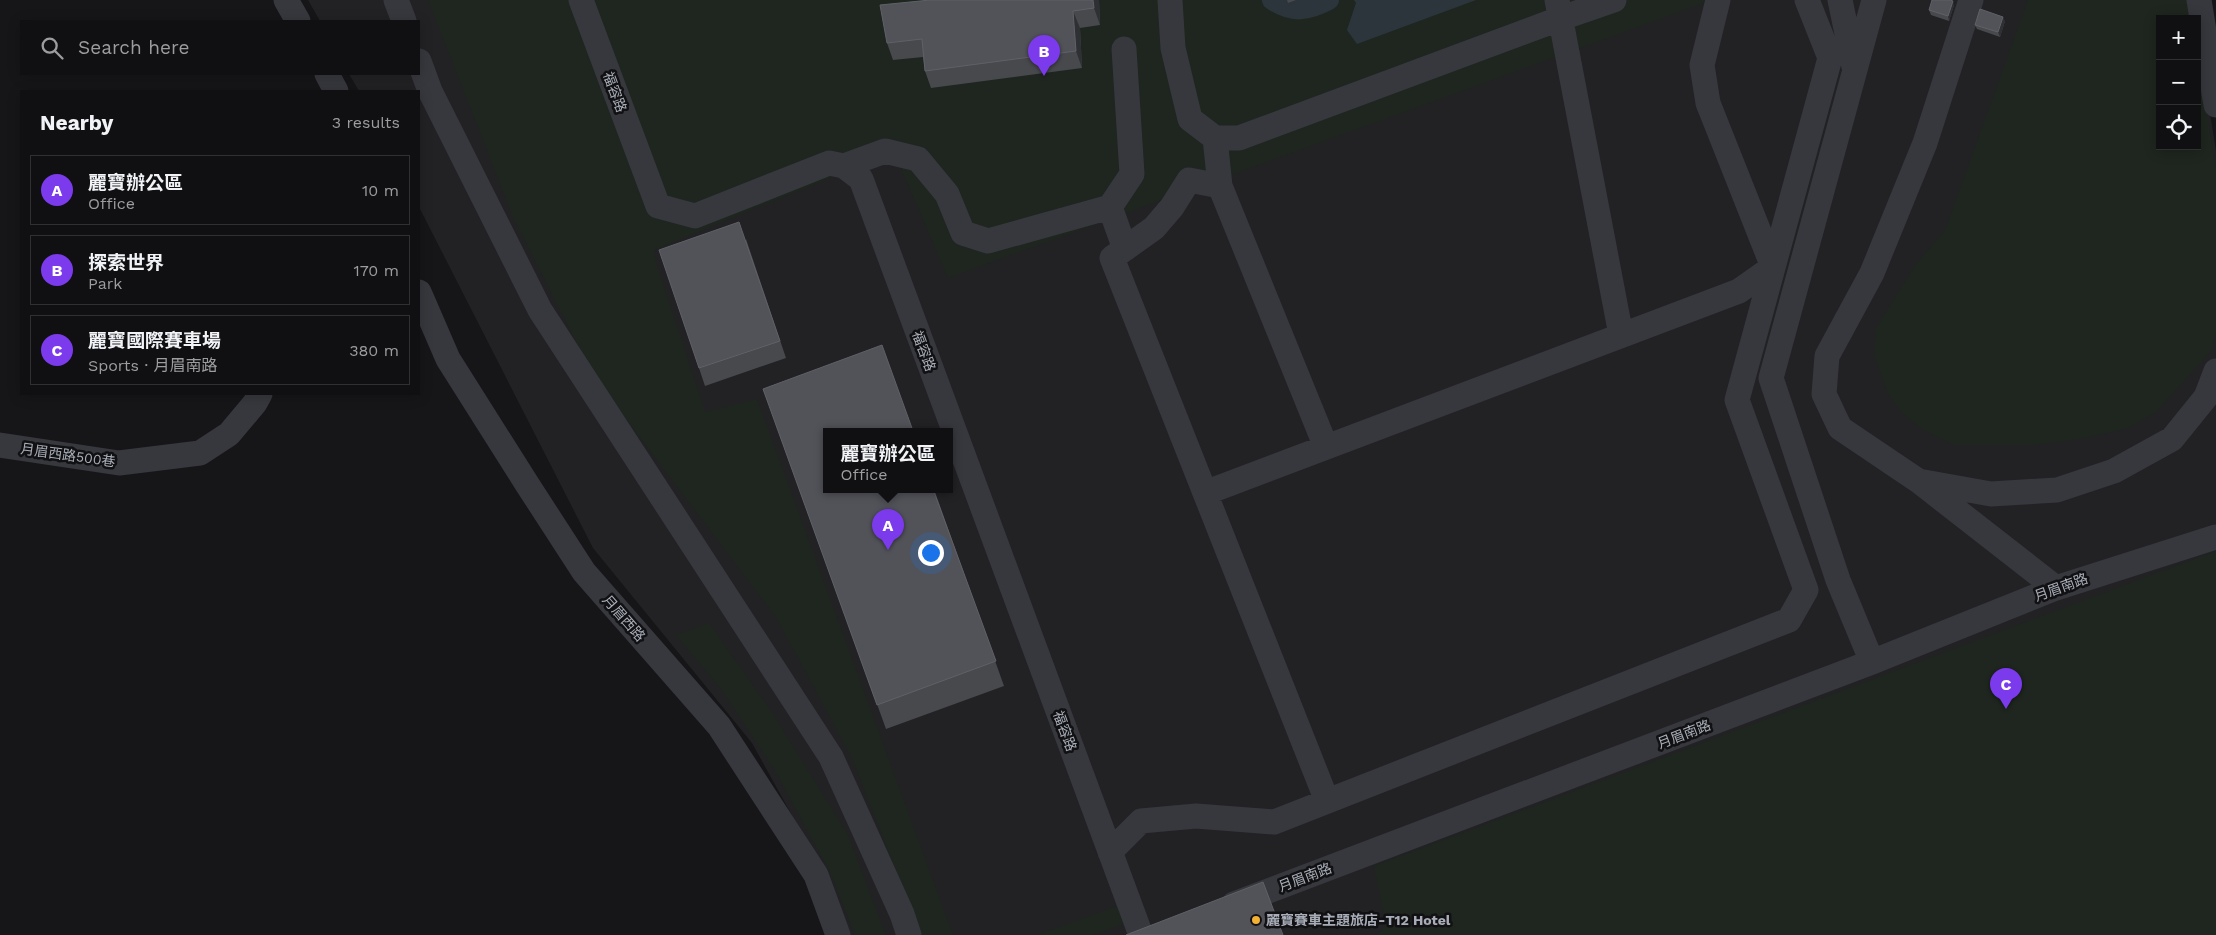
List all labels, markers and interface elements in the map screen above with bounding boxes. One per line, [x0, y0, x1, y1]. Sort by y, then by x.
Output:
map controls [2156, 15, 2201, 150]
button: + [2156, 15, 2201, 60]
search box [20, 20, 420, 75]
icon: search [38, 34, 66, 62]
pin: B [1028, 35, 1060, 76]
text: Search here [78, 36, 189, 59]
button: − [2156, 60, 2201, 105]
street label: 福容路 [600, 70, 630, 114]
button: locate [2156, 105, 2201, 150]
text: Nearby [40, 110, 113, 135]
text: 3 results [332, 113, 400, 132]
text: 麗寶辦公區 [88, 171, 183, 194]
text: A [52, 181, 62, 200]
text: 10 m [362, 181, 399, 200]
text: Office [88, 194, 135, 213]
text: 探索世界 [88, 251, 164, 274]
text: B [52, 261, 62, 280]
text: 170 m [353, 261, 399, 280]
text: Park [88, 274, 122, 293]
text: 麗寶國際賽車場 [88, 329, 221, 352]
street label: 福容路 [909, 329, 939, 373]
text: C [52, 341, 62, 360]
text: 380 m [349, 341, 399, 360]
text: Sports · 月眉南路 [88, 356, 218, 375]
popup [823, 428, 953, 493]
street label: 月眉西路500巷 [20, 440, 116, 470]
text: 麗寶辦公區 [840, 442, 936, 465]
text: Office [840, 465, 887, 484]
pin: A [872, 509, 904, 550]
your location [918, 540, 944, 566]
street label: 月眉南路 [2032, 570, 2090, 604]
street label: 月眉西路 [600, 592, 648, 644]
pin: C [1990, 668, 2022, 709]
street label: 福容路 [1050, 709, 1080, 753]
street label: 月眉南路 [1655, 716, 1713, 752]
street label: 月眉南路 [1276, 859, 1334, 895]
place label: 麗寶賽車主題旅店-T12 Hotel [1266, 912, 1451, 928]
marker: 麗寶賽車主題旅店-T12 Hotel [1250, 914, 1262, 926]

